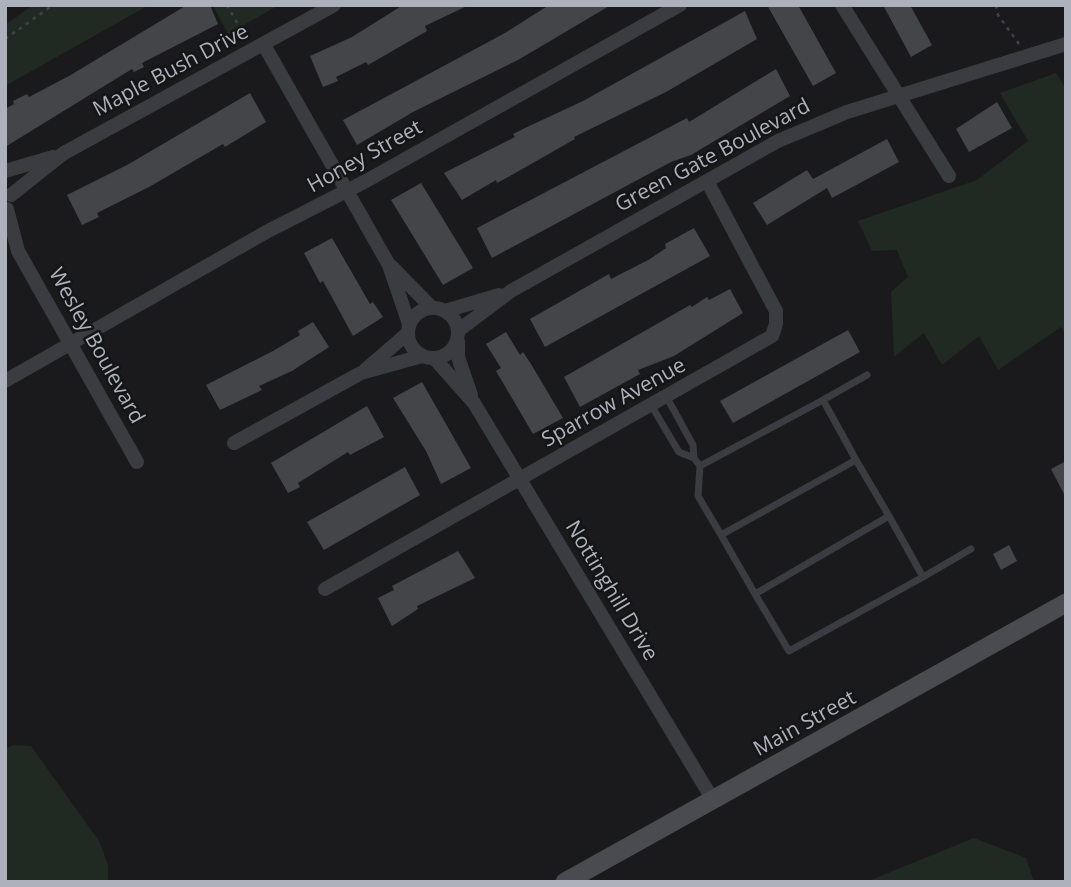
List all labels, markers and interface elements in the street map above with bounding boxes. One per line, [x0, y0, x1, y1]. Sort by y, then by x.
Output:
street label: Maple Bush Drive [89, 19, 253, 123]
street label: Green Gate Boulevard [611, 94, 815, 218]
street label: Honey Street [303, 115, 427, 199]
street label: Wesley Boulevard [43, 264, 149, 428]
street label: Sparrow Avenue [538, 353, 690, 453]
street label: Nottinghill Drive [559, 517, 663, 665]
street label: Main Street [750, 686, 860, 762]

